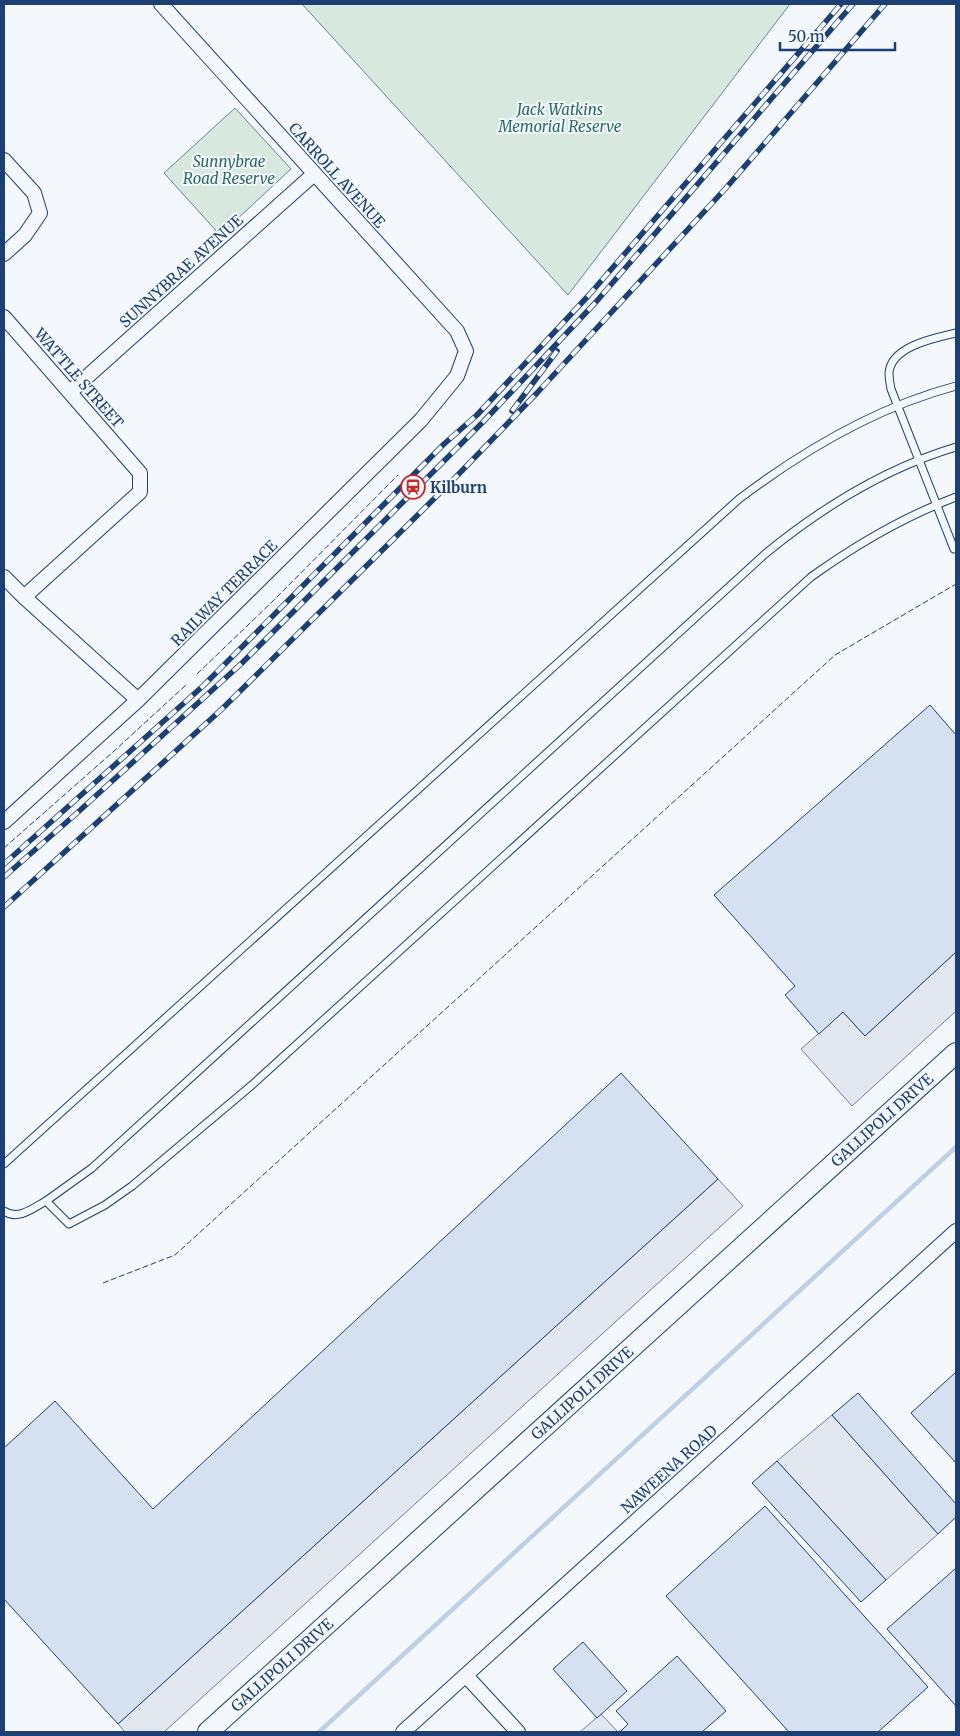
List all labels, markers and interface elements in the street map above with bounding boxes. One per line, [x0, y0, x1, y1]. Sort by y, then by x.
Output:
scale bar [780, 20, 895, 52]
text: 50 m [788, 27, 825, 46]
park label: Jack Watkins Memorial Reserve [497, 100, 622, 136]
street label: CARROLL AVENUE [285, 118, 390, 232]
park label: Sunnybrae Road Reserve [183, 152, 275, 188]
street label: SUNNYBRAE AVENUE [115, 210, 247, 331]
street label: WATTLE STREET [30, 323, 128, 432]
station icon: Kilburn [400, 474, 426, 500]
place label: Kilburn [430, 478, 487, 497]
street label: RAILWAY TERRACE [167, 535, 282, 650]
street label: GALLIPOLI DRIVE [827, 1069, 937, 1171]
street label: GALLIPOLI DRIVE [527, 1342, 637, 1444]
street label: NAWEENA ROAD [617, 1421, 721, 1517]
street label: GALLIPOLI DRIVE [227, 1614, 337, 1716]

